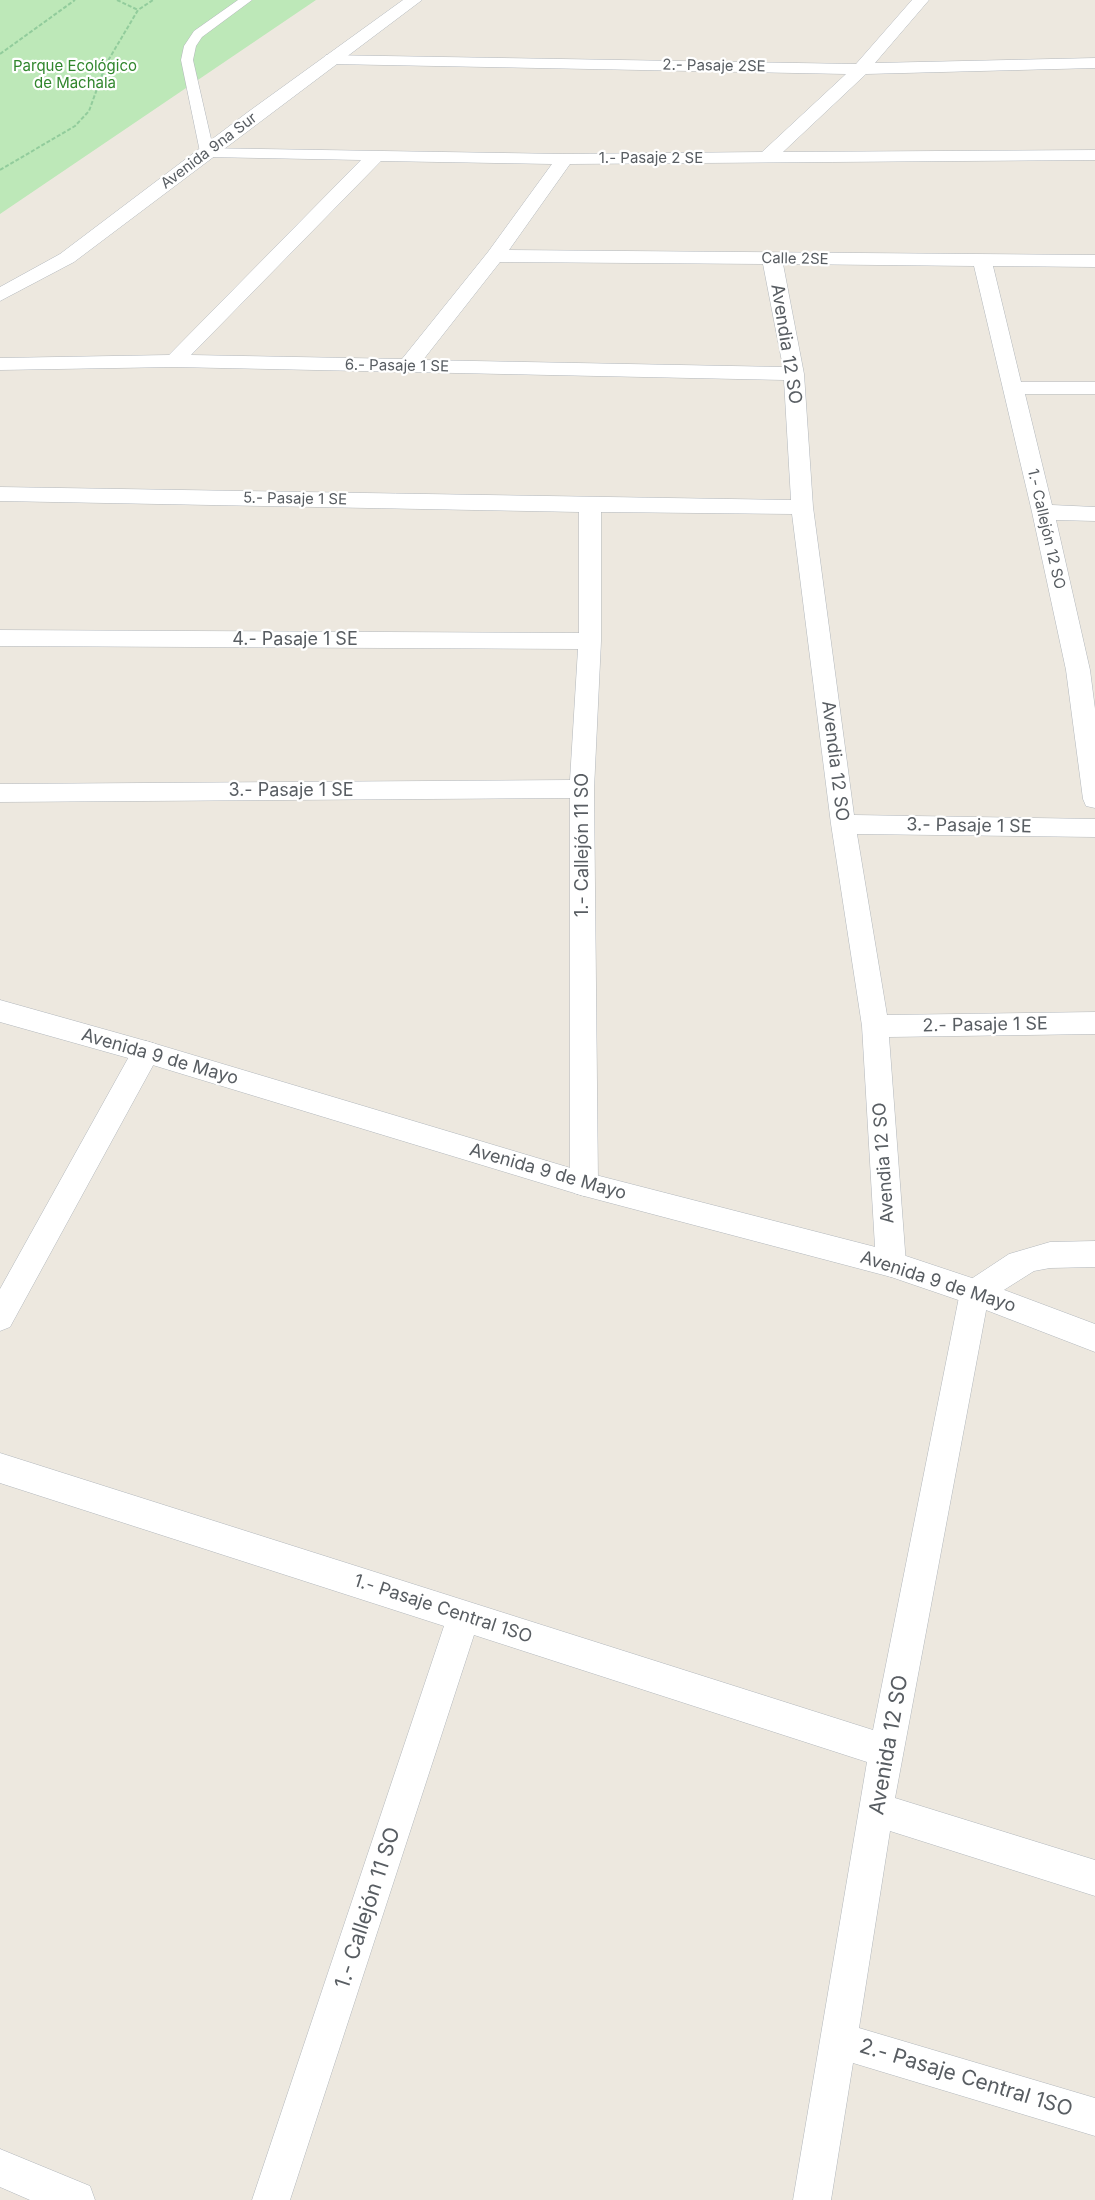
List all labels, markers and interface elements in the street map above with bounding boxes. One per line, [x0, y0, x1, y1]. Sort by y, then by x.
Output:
street label: 2.- Pasaje 2SE [662, 56, 766, 76]
park label: Parque Ecológico de Machala [13, 57, 137, 92]
street label: Avenida 9na Sur [157, 109, 261, 193]
street label: 1.- Pasaje 2 SE [599, 149, 703, 167]
street label: Calle 2SE [761, 249, 829, 269]
street label: Avendia 12 SO [766, 282, 806, 406]
street label: 6.- Pasaje 1 SE [345, 356, 449, 376]
street label: 1.- Callejón 12 SO [1023, 467, 1069, 591]
street label: 5.- Pasaje 1 SE [243, 489, 347, 509]
street label: 4.- Pasaje 1 SE [232, 629, 358, 651]
street label: Avendia 12 SO [817, 699, 853, 823]
street label: 1.- Callejón 11 SO [572, 773, 594, 917]
street label: 3.- Pasaje 1 SE [228, 780, 354, 802]
street label: 3.- Pasaje 1 SE [906, 814, 1032, 838]
street label: 2.- Pasaje 1 SE [922, 1013, 1048, 1037]
street label: Avenida 9 de Mayo [79, 1024, 241, 1090]
street label: Avendia 12 SO [869, 1102, 899, 1224]
street label: Avenida 9 de Mayo [467, 1139, 629, 1205]
street label: Avenida 9 de Mayo [858, 1247, 1018, 1317]
street label: 1.- Pasaje Central 1SO [351, 1570, 535, 1648]
street label: Avenida 12 SO [864, 1673, 914, 1817]
street label: 1.- Callejón 11 SO [330, 1824, 406, 1992]
street label: 2.- Pasaje Central 1SO [856, 2034, 1076, 2122]

